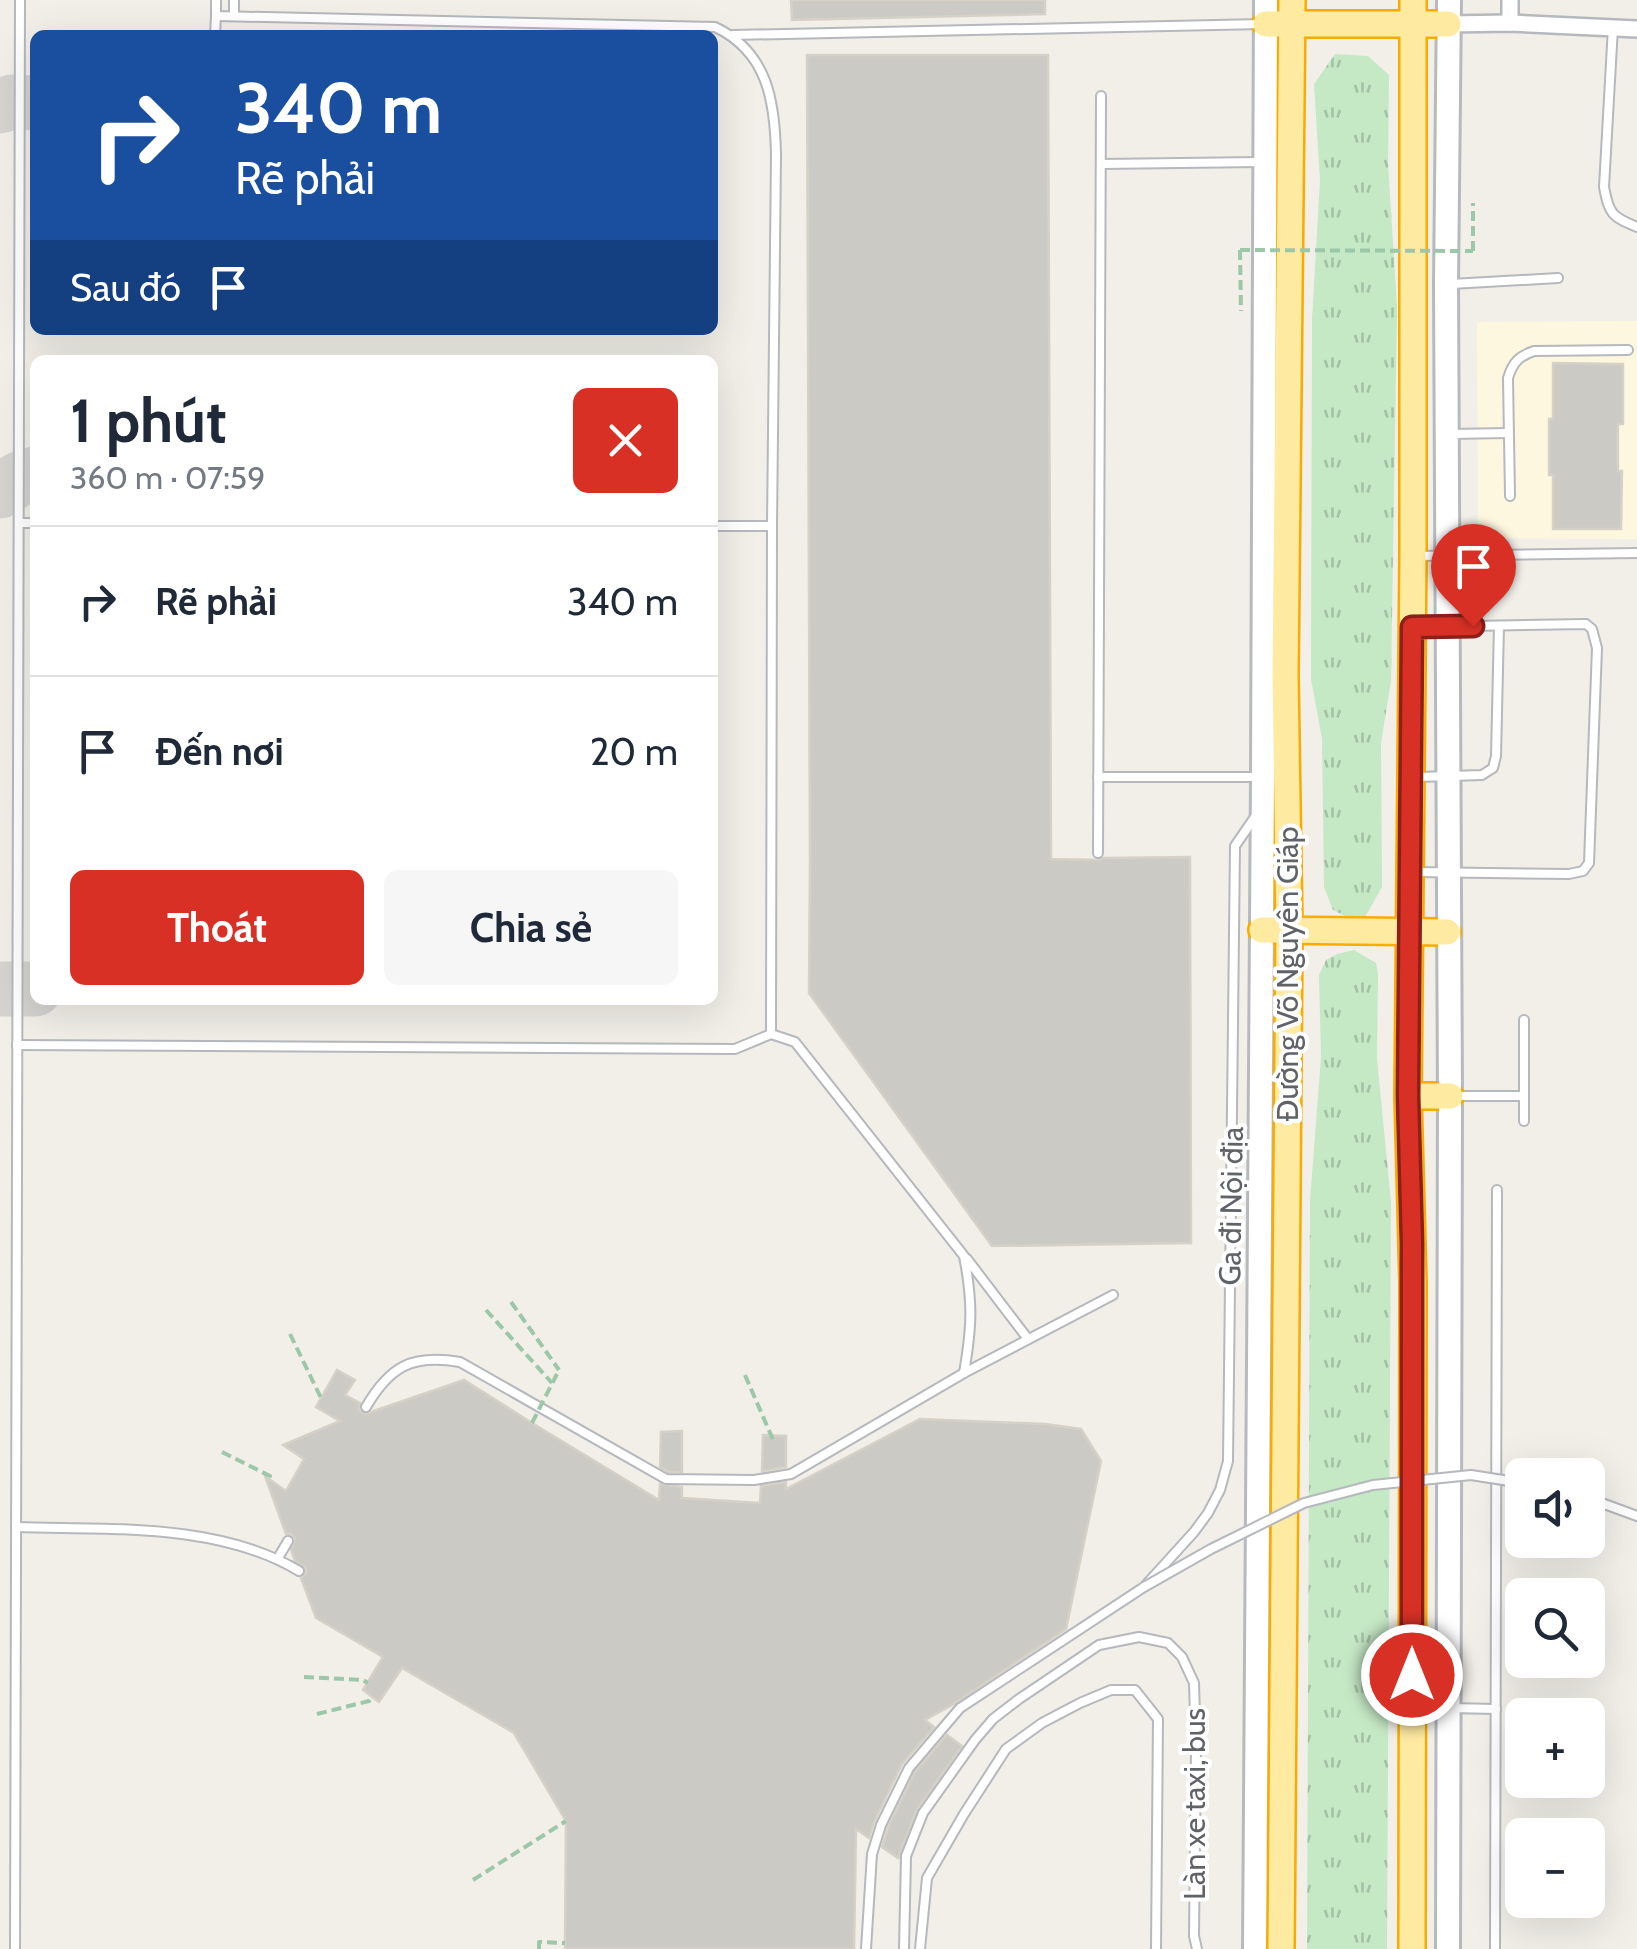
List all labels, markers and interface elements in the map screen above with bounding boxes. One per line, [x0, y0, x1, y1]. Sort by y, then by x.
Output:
text: 340 m [235, 65, 442, 151]
icon: right [70, 70, 200, 200]
text: Rẽ phải [235, 151, 375, 205]
icon: arrive [201, 260, 256, 315]
text: Sau đó [70, 264, 181, 311]
text: 1 phút [70, 384, 227, 457]
button: close [573, 388, 678, 493]
text: 360 m · 07:59 [70, 458, 265, 497]
pin [1431, 524, 1516, 627]
icon: arrive [1446, 539, 1501, 594]
icon: right [70, 574, 125, 629]
text: Rẽ phải [155, 578, 277, 625]
text: 340 m [567, 578, 678, 625]
icon: arrive [70, 724, 125, 779]
text: Đến nơi [155, 728, 284, 775]
text: 20 m [590, 728, 678, 775]
street label: Đường Võ Nguyên Giáp [1269, 827, 1306, 1121]
button: Thoát [70, 870, 364, 985]
button: Chia sẻ [384, 870, 678, 985]
street label: Ga đi Nội địa [1211, 1126, 1251, 1286]
map controls [1505, 1458, 1605, 1918]
button: sound [1505, 1458, 1605, 1558]
button: search [1505, 1578, 1605, 1678]
position arrow [1360, 1623, 1464, 1727]
button: + [1505, 1698, 1605, 1798]
street label: Làn xe taxi, bus [1176, 1708, 1213, 1900]
button: − [1505, 1818, 1605, 1918]

